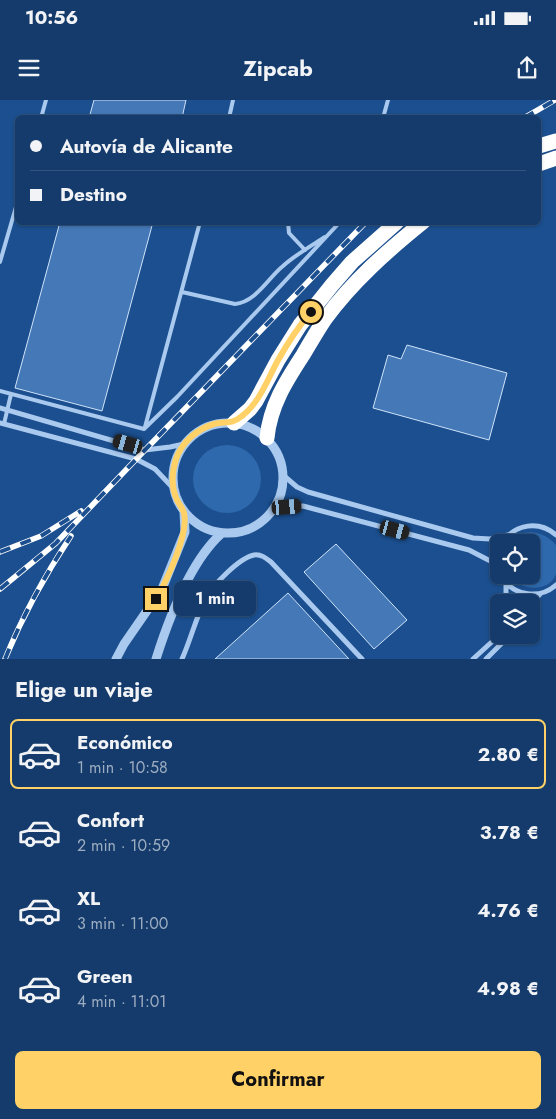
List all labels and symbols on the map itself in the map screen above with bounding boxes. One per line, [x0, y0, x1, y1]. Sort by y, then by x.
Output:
route start [300, 301, 322, 323]
car [111, 433, 144, 455]
car [271, 498, 302, 516]
car [378, 519, 411, 541]
callout: 1 min [174, 582, 256, 616]
route end [145, 588, 167, 610]

